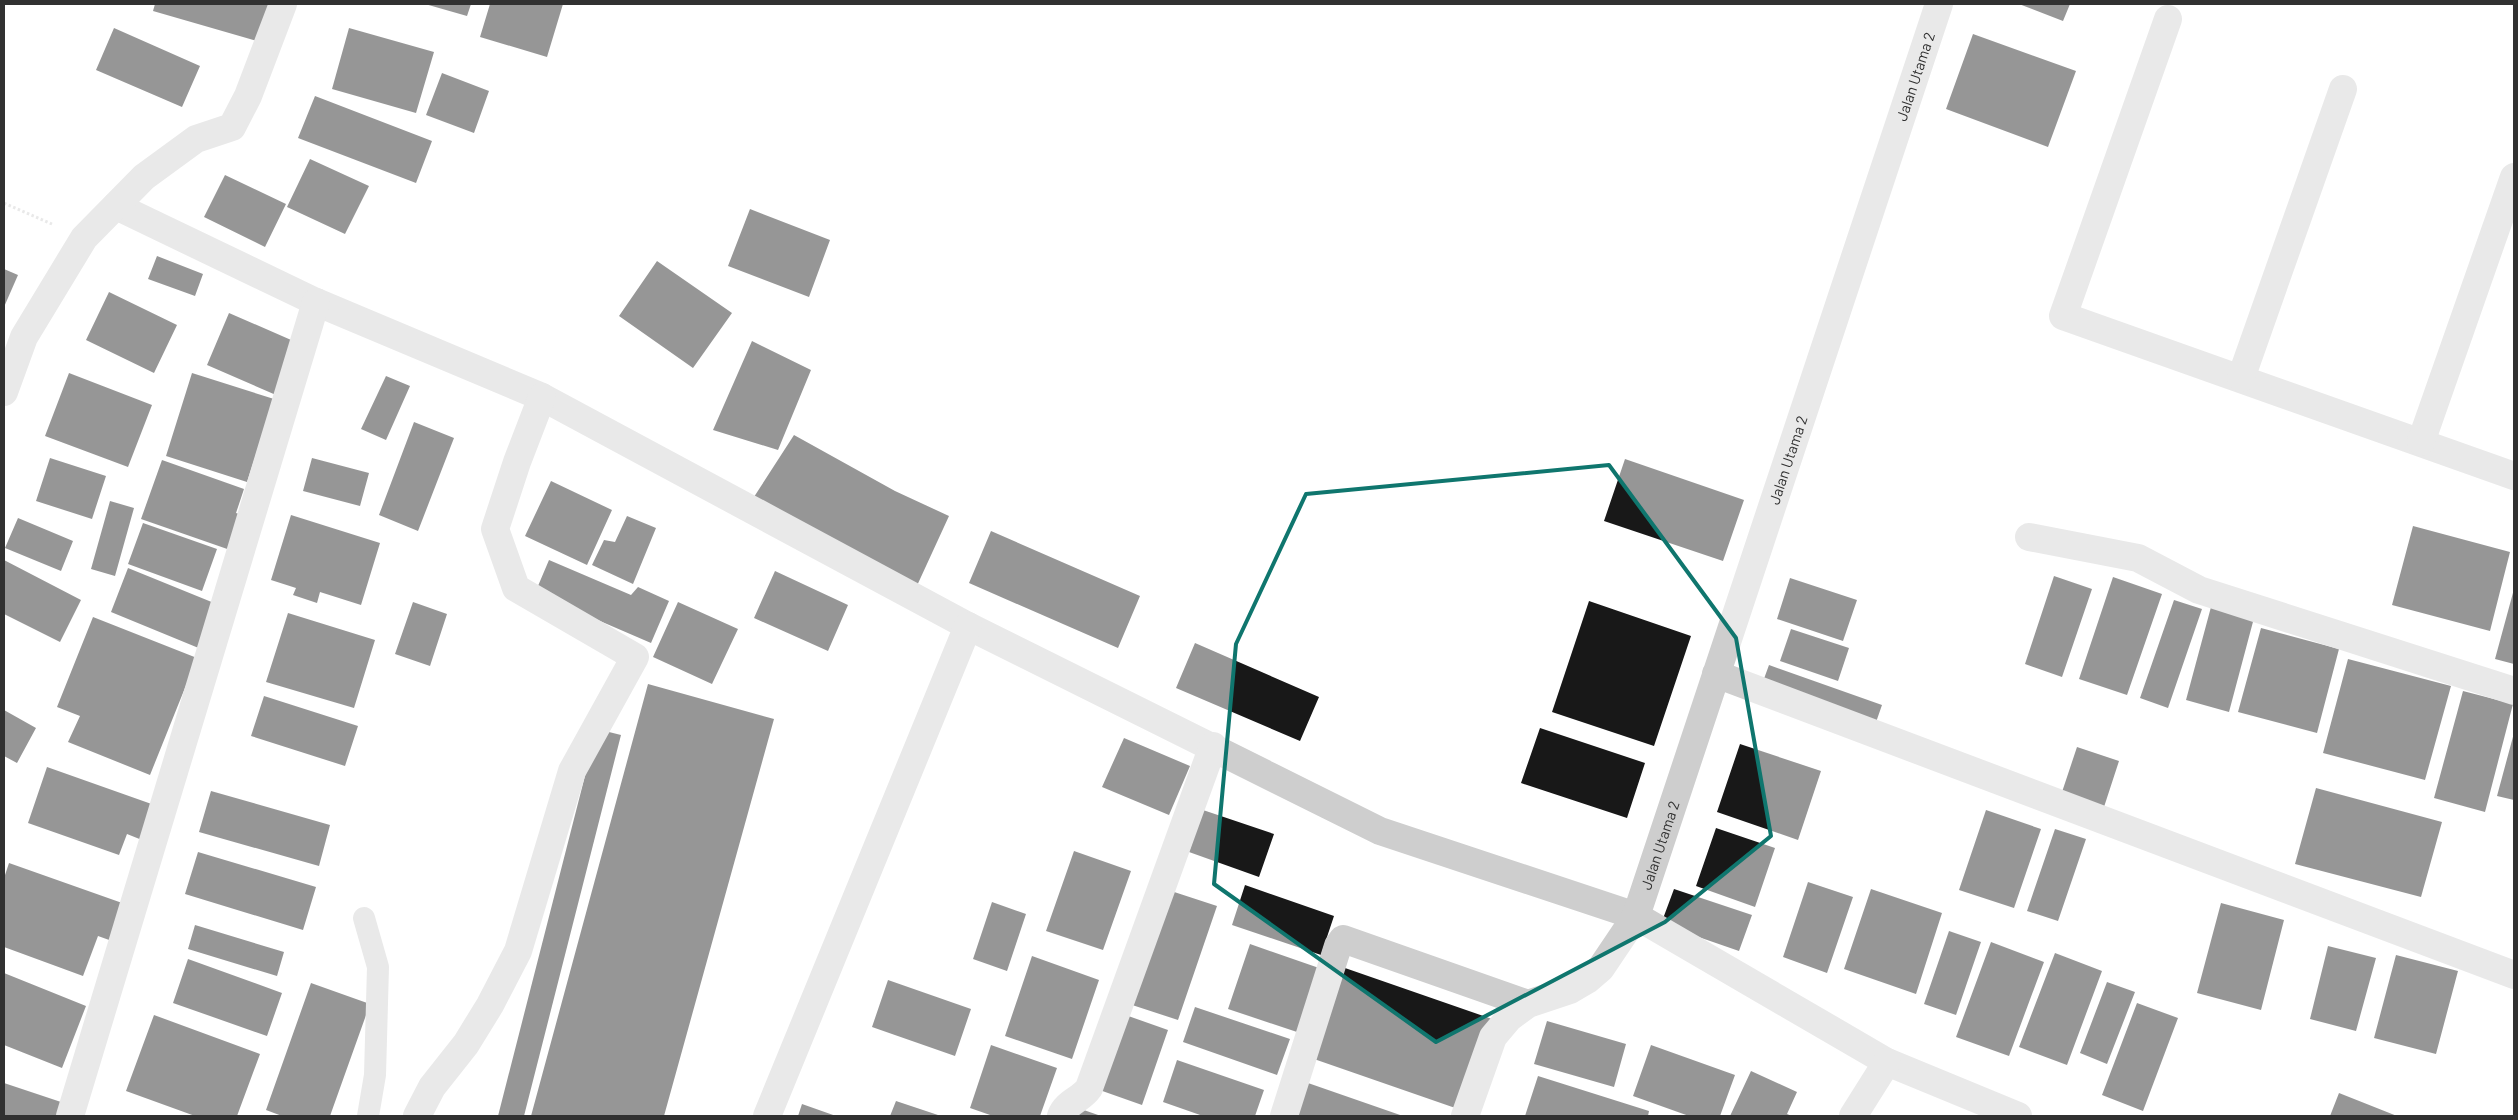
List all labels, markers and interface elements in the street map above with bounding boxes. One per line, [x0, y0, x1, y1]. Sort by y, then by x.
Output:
street label: Jalan Utama 2 [1892, 30, 1938, 123]
street label: Jalan Utama 2 [1764, 413, 1811, 507]
street label: Jalan Utama 2 [1636, 798, 1683, 892]

